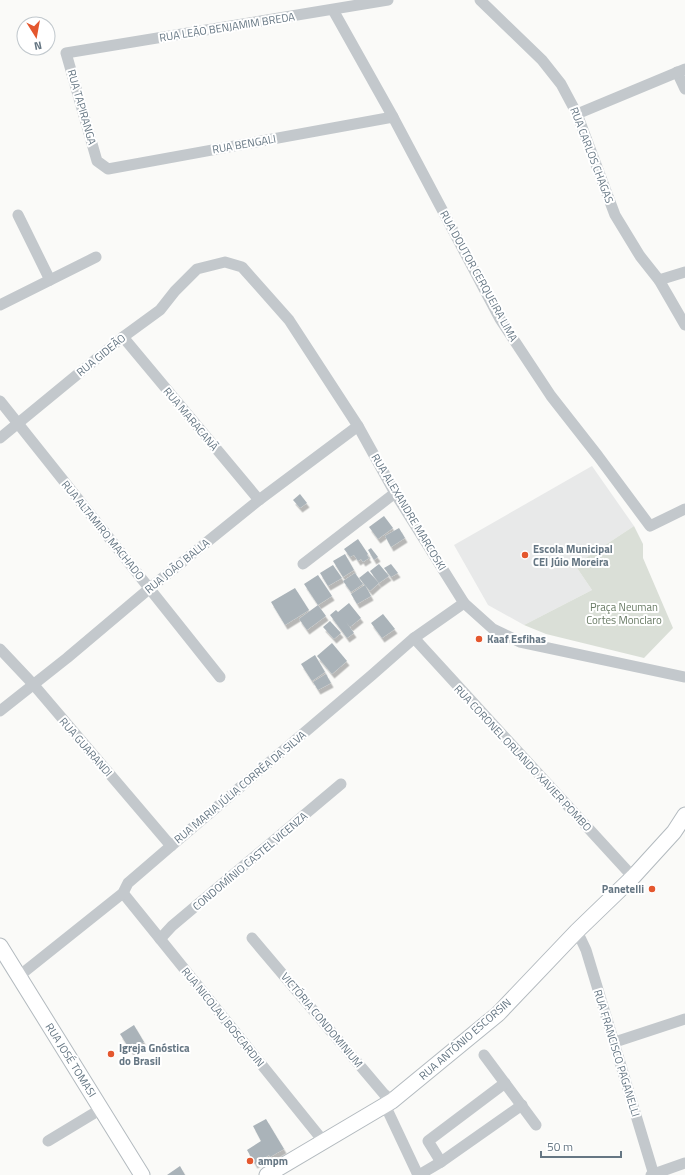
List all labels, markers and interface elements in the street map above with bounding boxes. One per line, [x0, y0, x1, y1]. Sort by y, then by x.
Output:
street label: RUA LEÃO BENJAMIM BREDA [158, 8, 296, 46]
north arrow [16, 16, 56, 56]
text: N [33, 37, 43, 54]
street label: RUA TAPIRANGA [64, 67, 101, 147]
street label: RUA CARLOS CHAGAS [566, 105, 618, 205]
street label: RUA BENGALI [211, 131, 277, 157]
street label: RUA DOUTOR CERQUEIRA LIMA [436, 208, 522, 345]
street label: RUA GIDEÃO [73, 330, 129, 380]
street label: RUA MARACANÃ [160, 384, 223, 454]
street label: RUA ALEXANDRE MARCOSKI [368, 451, 450, 573]
street label: RUA ALTAMIRO MACHADO [58, 477, 148, 583]
street label: RUA JOÃO BALLA [141, 534, 213, 597]
place label: Escola Municipal CEI Júio Moreira [533, 541, 613, 570]
marker: Escola Municipal CEI Júio Moreira [520, 550, 530, 560]
park label: Praça Neuman Cortes Monclaro [586, 599, 662, 628]
place label: Kaaf Esfihas [487, 631, 546, 647]
marker: Kaaf Esfihas [474, 634, 484, 644]
street label: RUA CORONEL ORLANDO XAVIER POMBO [451, 681, 595, 835]
street label: RUA GUARANDI [56, 714, 116, 780]
street label: RUA MARIA JÚLIA CORRÊA DA SILVA [171, 727, 310, 847]
street label: CONDOMÍNIO CASTEL VICENZA [189, 808, 311, 914]
place label: Panetelli [602, 881, 644, 897]
marker: Panetelli [647, 884, 657, 894]
street label: RUA NICOLAU BOSCARDIN [178, 964, 268, 1070]
street label: VICTÓRIA CONDOMINIUM [277, 969, 367, 1071]
street label: RUA FRANCISCO PAGANELLI [590, 987, 644, 1119]
street label: RUA ANTÔNIO ESCORSIN [415, 994, 515, 1084]
street label: RUA JOSÉ TOMASI [42, 1020, 100, 1100]
place label: Igreja Gnóstica do Brasil [119, 1040, 190, 1069]
marker: Igreja Gnóstica do Brasil [106, 1049, 116, 1059]
scale bar [541, 1133, 621, 1159]
text: 50 m [547, 1137, 573, 1156]
place label: ampm [258, 1153, 288, 1169]
marker: ampm [245, 1156, 255, 1166]

